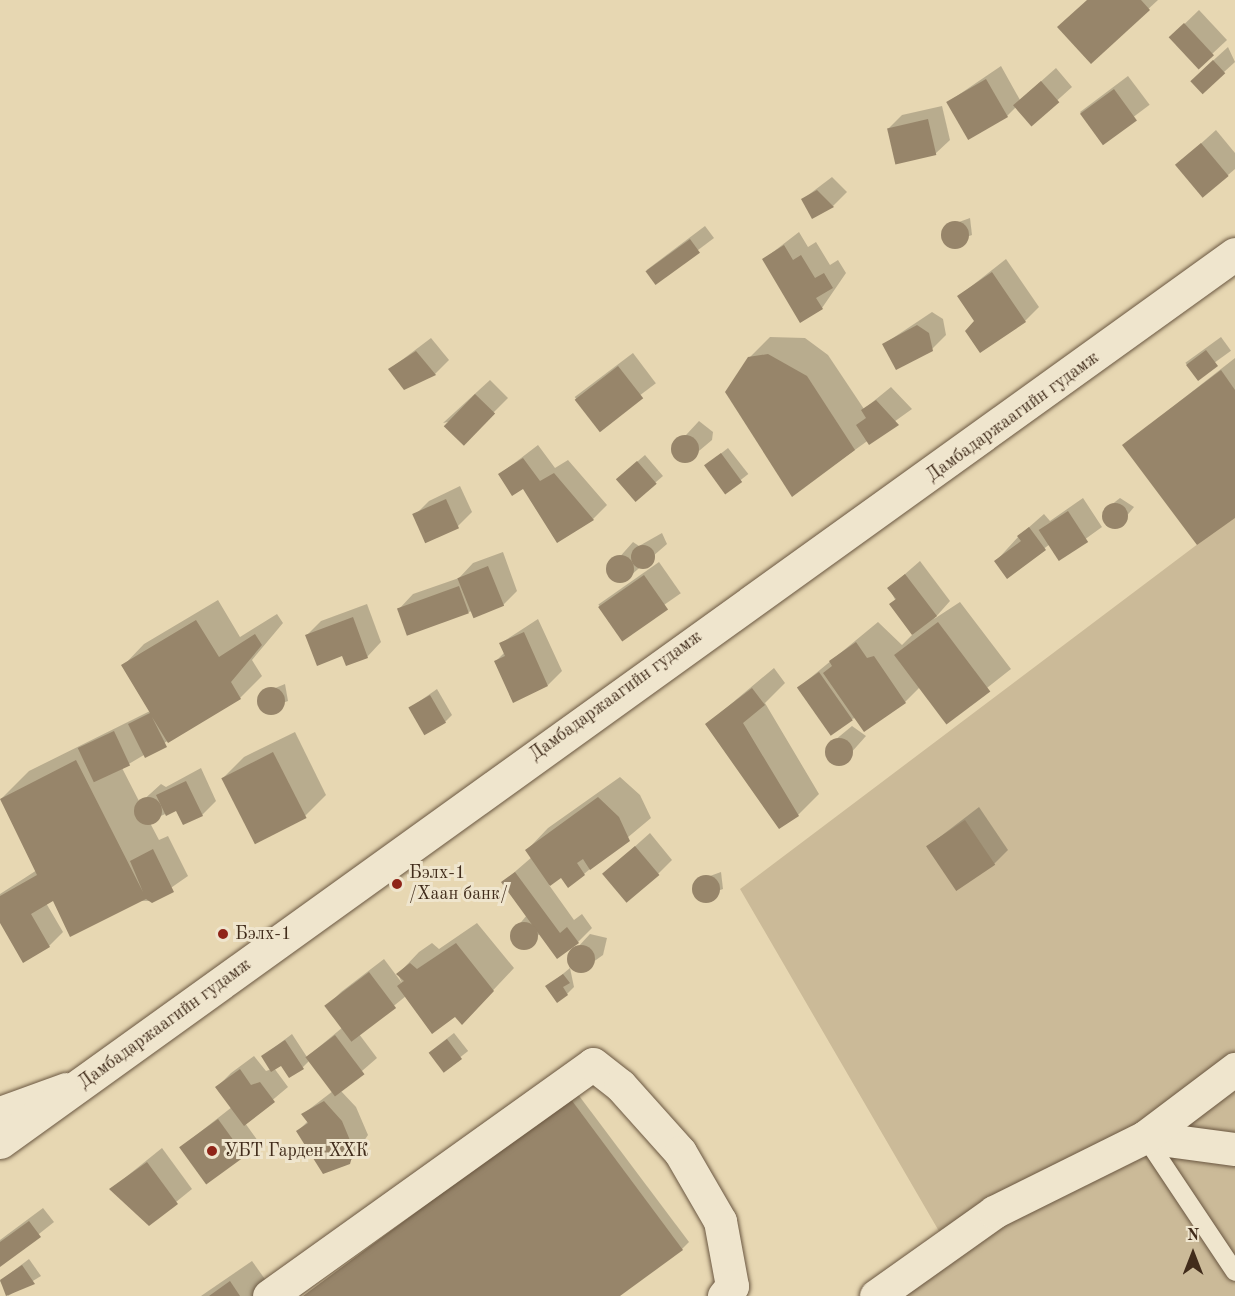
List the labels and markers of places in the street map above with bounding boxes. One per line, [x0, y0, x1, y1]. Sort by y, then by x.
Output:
place label: Бэлх-1 /Хаан банк/ [409, 863, 508, 906]
marker: Бэлх-1 /Хаан банк/ [390, 877, 404, 891]
place label: Бэлх-1 [235, 923, 291, 945]
marker: Бэлх-1 [216, 927, 230, 941]
place label: УБТ Гарден ХХК [224, 1140, 369, 1162]
marker: УБТ Гарден ХХК [205, 1144, 219, 1158]

